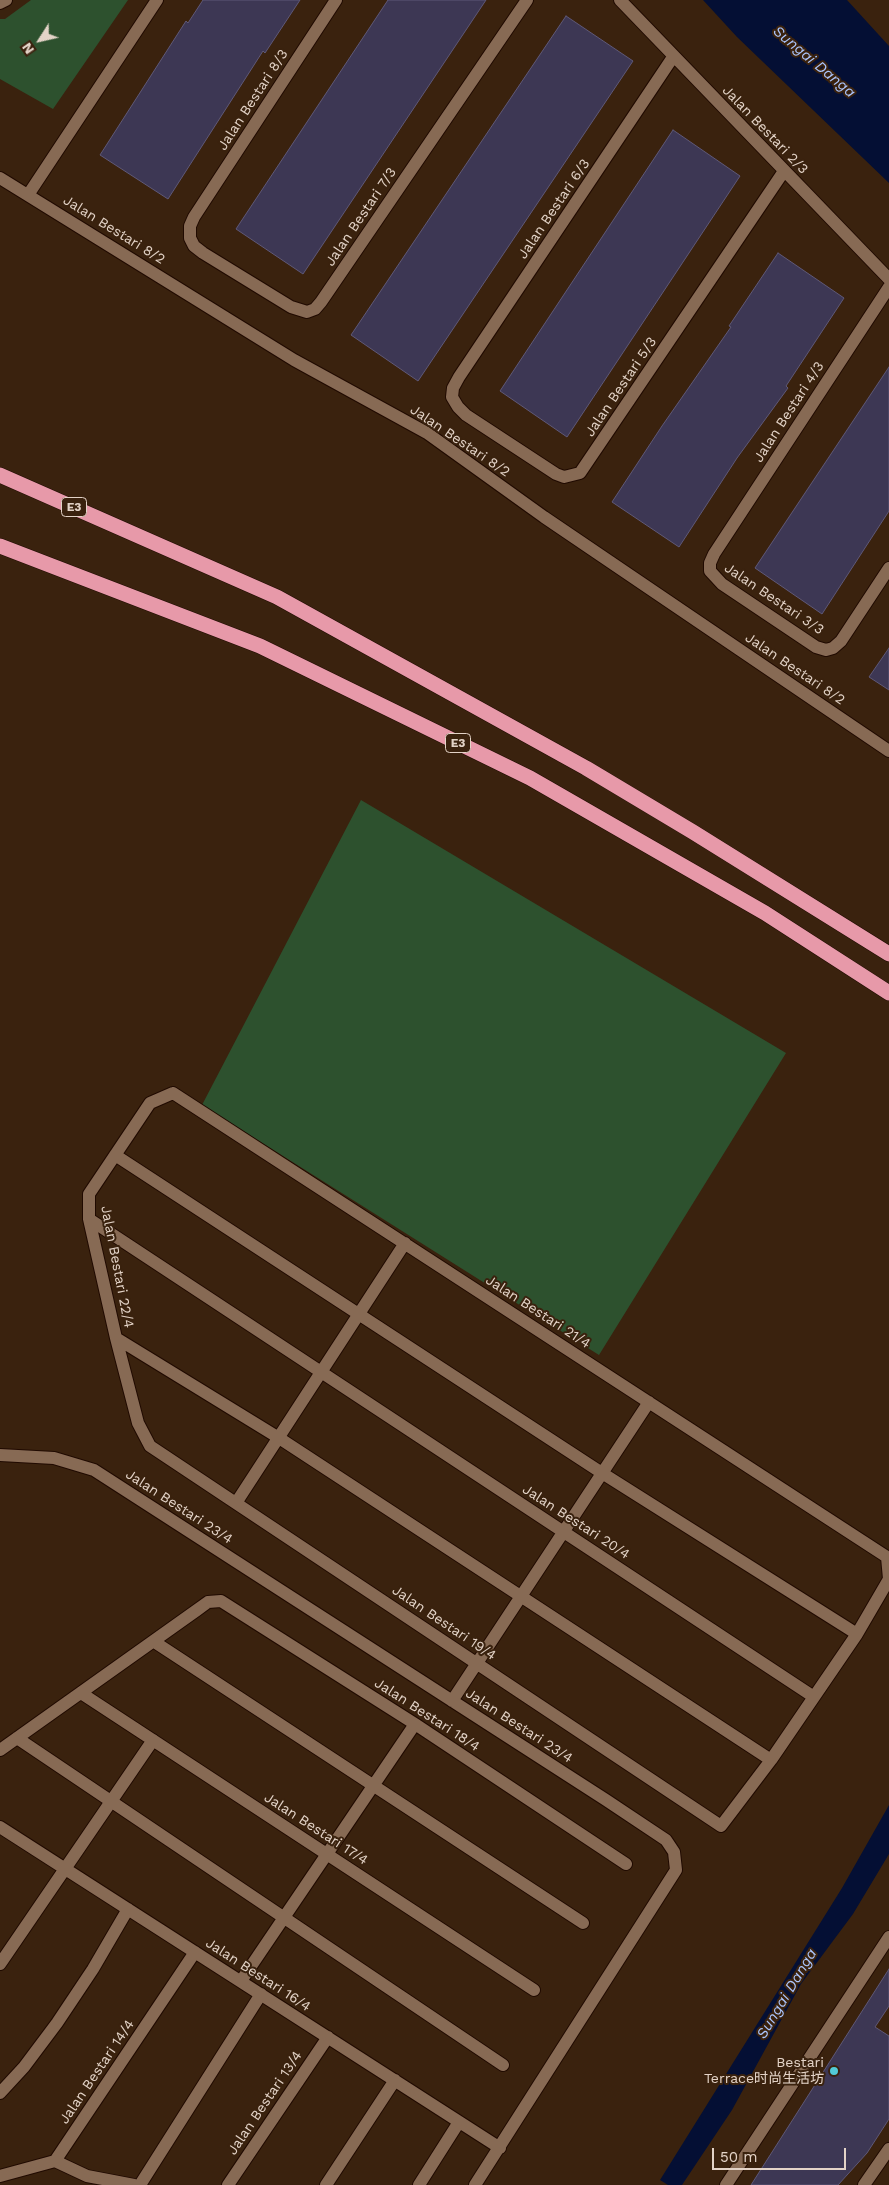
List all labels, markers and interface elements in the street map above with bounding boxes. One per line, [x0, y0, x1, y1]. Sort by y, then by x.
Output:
north arrow [15, 15, 65, 65]
water label: Sungai Danga [769, 22, 859, 102]
text: N [18, 40, 37, 57]
street label: Jalan Bestari 8/3 [214, 46, 292, 154]
street label: Jalan Bestari 2/3 [719, 82, 811, 178]
street label: Jalan Bestari 6/3 [514, 156, 594, 262]
street label: Jalan Bestari 7/3 [322, 165, 400, 269]
street label: Jalan Bestari 8/2 [60, 192, 168, 268]
street label: Jalan Bestari 5/3 [582, 334, 660, 440]
street label: Jalan Bestari 4/3 [750, 358, 828, 466]
street label: Jalan Bestari 8/2 [407, 401, 513, 481]
road number: E3 [62, 498, 86, 516]
street label: Jalan Bestari 3/3 [721, 560, 827, 638]
street label: Jalan Bestari 8/2 [742, 629, 848, 709]
road number: E3 [446, 734, 470, 752]
street label: Jalan Bestari 22/4 [97, 1204, 137, 1330]
street label: Jalan Bestari 21/4 [482, 1272, 594, 1352]
street label: Jalan Bestari 23/4 [122, 1466, 236, 1548]
street label: Jalan Bestari 20/4 [519, 1481, 633, 1563]
street label: Jalan Bestari 19/4 [389, 1582, 499, 1664]
street label: Jalan Bestari 18/4 [371, 1675, 483, 1755]
street label: Jalan Bestari 23/4 [462, 1685, 576, 1767]
street label: Jalan Bestari 17/4 [261, 1789, 371, 1869]
street label: Jalan Bestari 16/4 [202, 1935, 314, 2015]
water label: Sungai Danga [753, 1946, 821, 2042]
street label: Jalan Bestari 14/4 [56, 2017, 138, 2127]
street label: Jalan Bestari 13/4 [224, 2048, 306, 2158]
place label: Bestari Terrace时尚生活坊 [704, 2055, 824, 2088]
marker: Bestari Terrace时尚生活坊 [828, 2065, 840, 2077]
scale bar [714, 2138, 848, 2170]
text: 50 m [720, 2148, 757, 2166]

